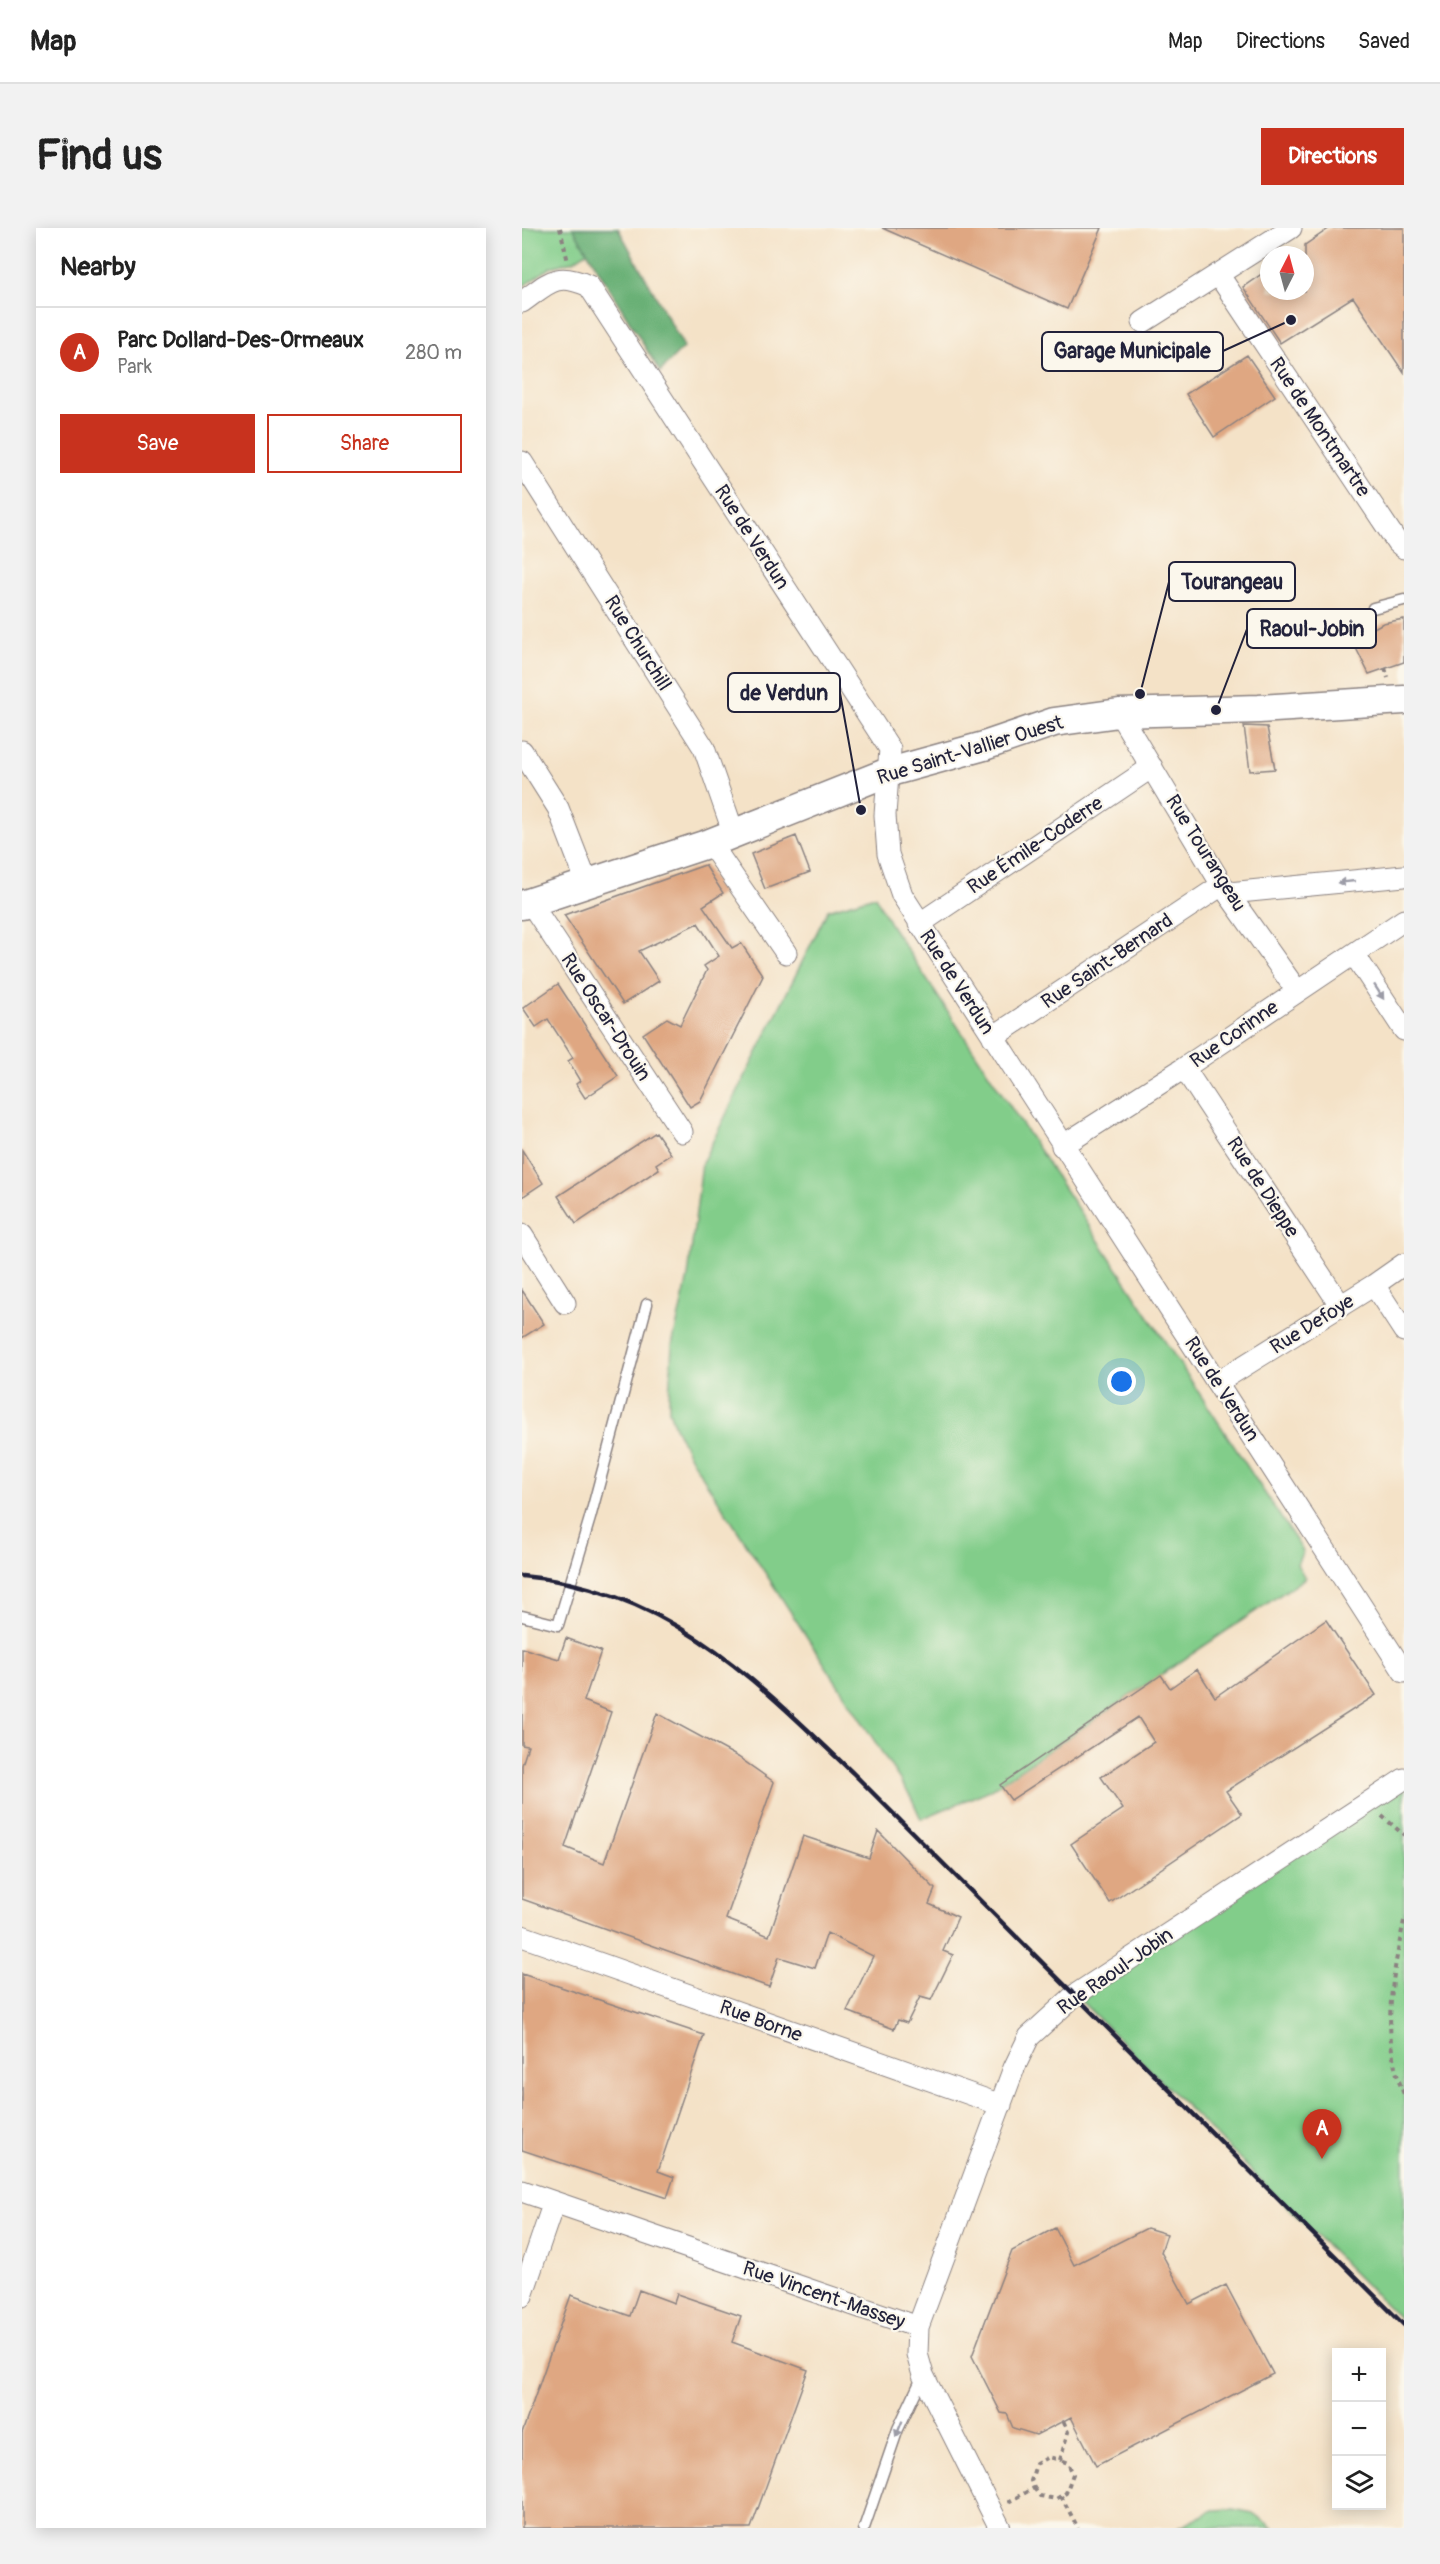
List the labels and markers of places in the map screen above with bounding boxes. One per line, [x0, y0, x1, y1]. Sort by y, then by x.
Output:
callout: Garage Municipale [1042, 332, 1223, 371]
callout: Tourangeau [1169, 562, 1295, 601]
callout: Raoul-Jobin [1247, 609, 1376, 648]
callout: de Verdun [728, 673, 840, 712]
pin: A [1302, 2110, 1342, 2159]

